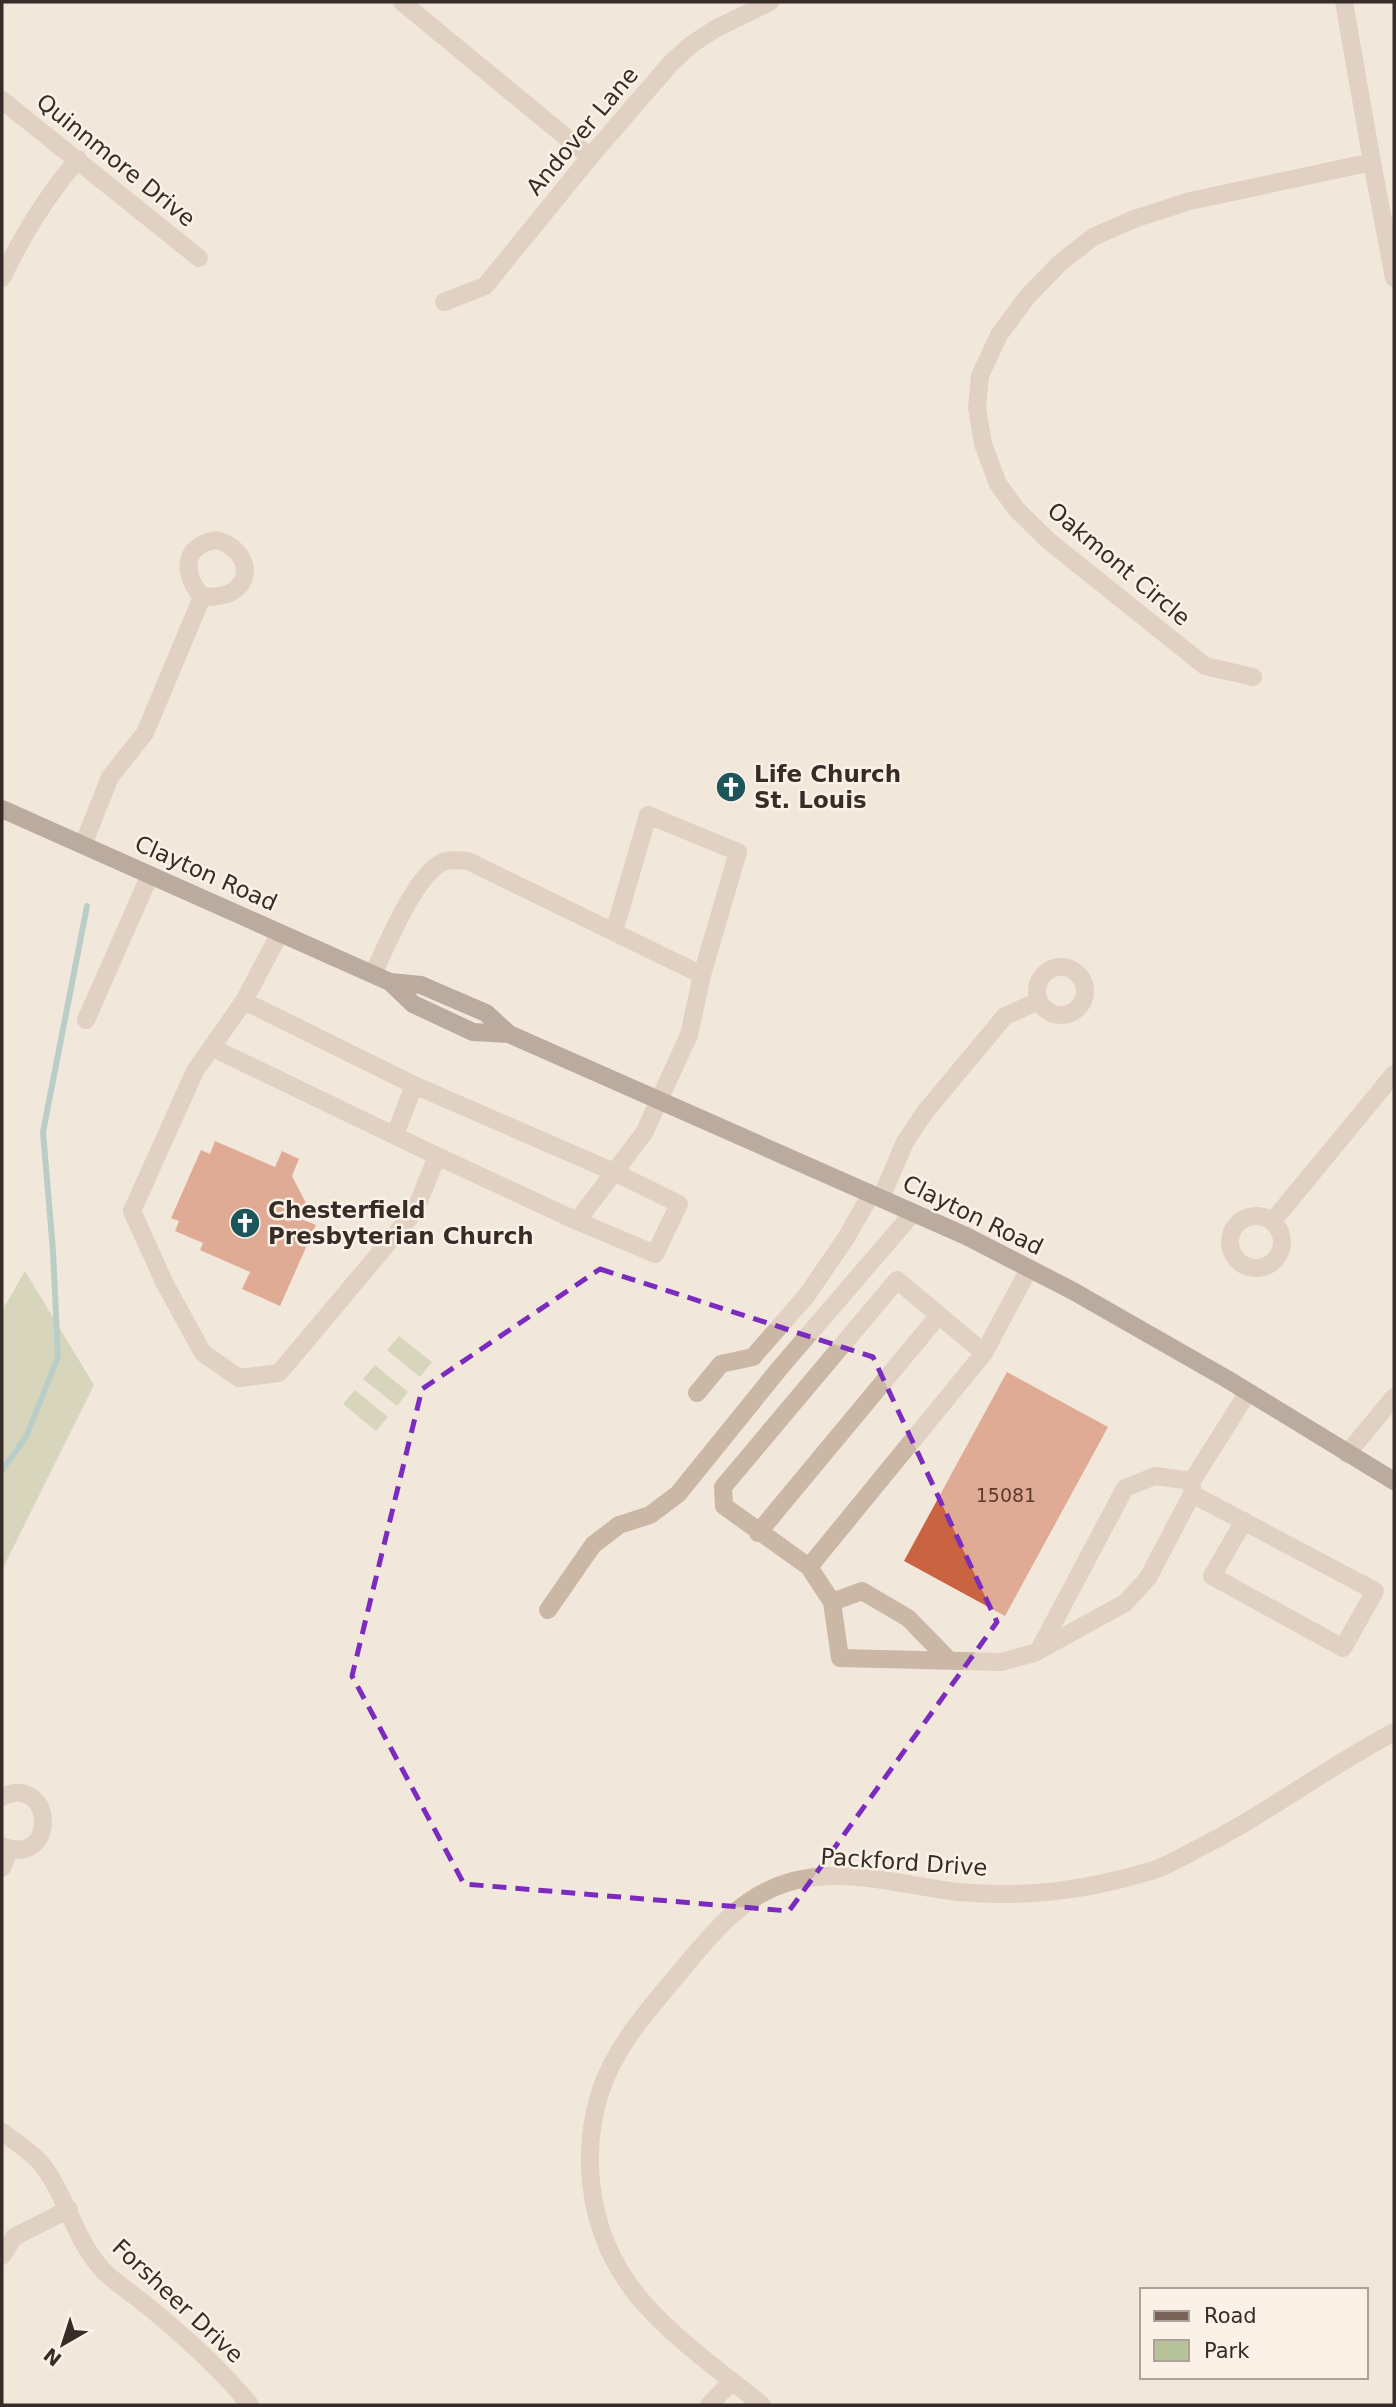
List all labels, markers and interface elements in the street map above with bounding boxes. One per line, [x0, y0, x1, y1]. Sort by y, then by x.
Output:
street label: Andover Lane [521, 62, 643, 200]
street label: Quinnmore Drive [31, 88, 201, 232]
street label: Oakmont Circle [1043, 497, 1195, 631]
place label: Life Church St. Louis [754, 761, 901, 813]
church icon: Life Church St. Louis [714, 770, 748, 804]
street label: Clayton Road [131, 830, 281, 916]
street label: Clayton Road [899, 1170, 1047, 1260]
place label: Chesterfield Presbyterian Church [268, 1197, 534, 1249]
church icon: Chesterfield Presbyterian Church [228, 1206, 262, 1240]
house number: 15081 [976, 1484, 1036, 1506]
street label: Packford Drive [820, 1843, 988, 1881]
street label: Forsheer Drive [107, 2234, 249, 2368]
legend [1140, 2288, 1368, 2379]
text: Road [1204, 2304, 1257, 2328]
north arrow [28, 2309, 98, 2379]
text: Park [1204, 2339, 1250, 2363]
text: N [39, 2344, 65, 2371]

